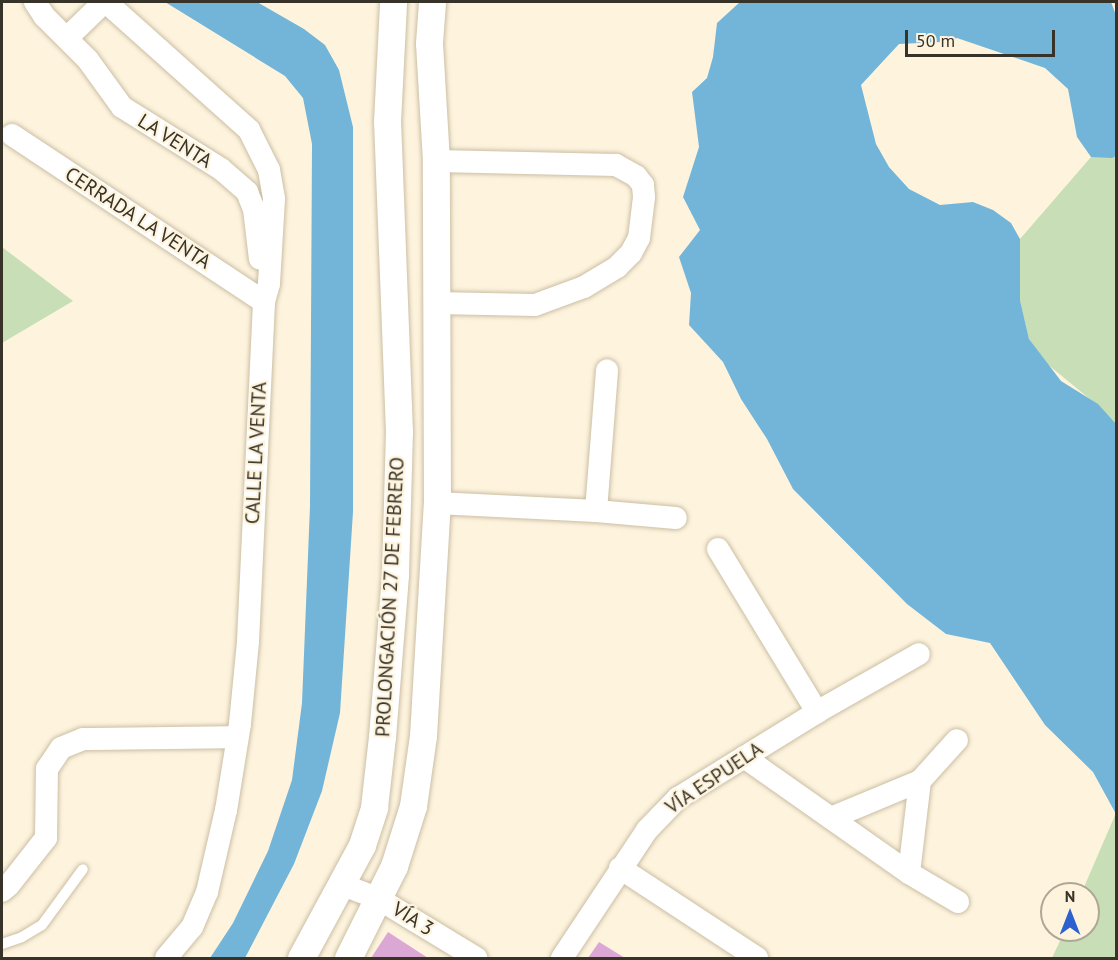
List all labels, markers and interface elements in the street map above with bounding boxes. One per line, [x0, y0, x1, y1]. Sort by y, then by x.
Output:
scale bar [908, 18, 1058, 56]
text: 50 m [916, 29, 955, 52]
street label: LA VENTA [133, 108, 217, 174]
street label: CERRADA LA VENTA [60, 161, 216, 275]
street label: CALLE LA VENTA [240, 381, 272, 525]
street label: PROLONGACIÓN 27 DE FEBRERO [371, 456, 409, 738]
street label: VÍA ESPUELA [661, 737, 767, 819]
north arrow [1040, 882, 1100, 942]
text: N [1065, 886, 1075, 906]
street label: VÍA 3 [388, 897, 438, 941]

